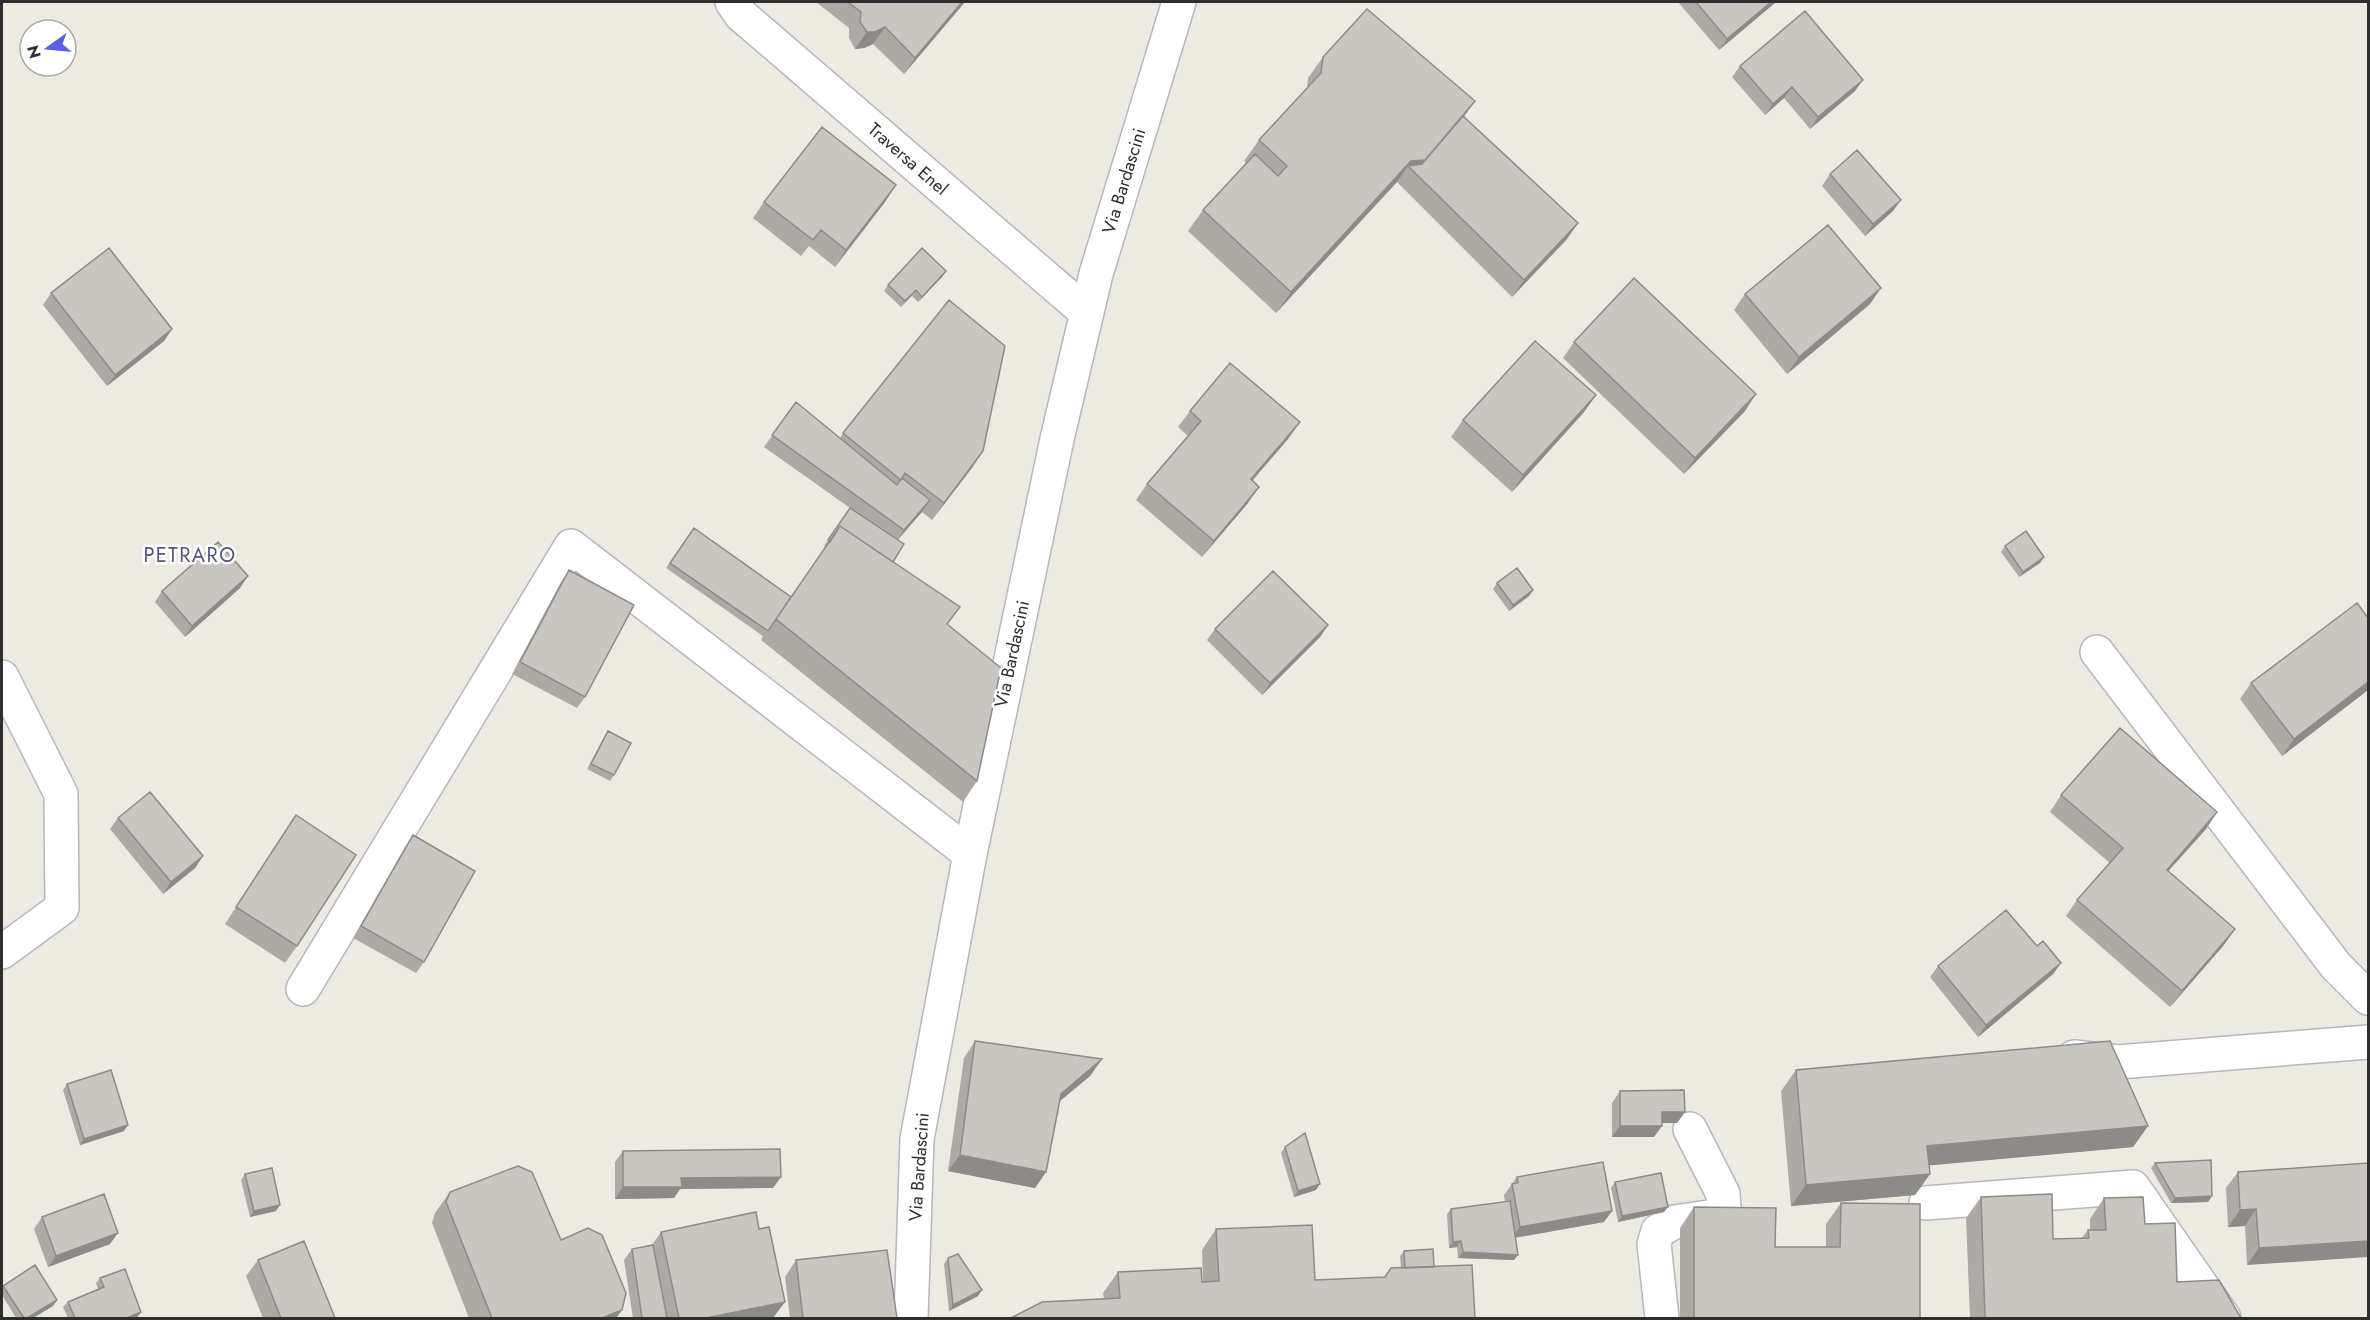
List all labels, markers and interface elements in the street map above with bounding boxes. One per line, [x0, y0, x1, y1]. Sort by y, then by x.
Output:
north arrow [18, 18, 78, 78]
text: N [21, 43, 47, 61]
street label: Traversa Enel [862, 117, 954, 201]
street label: Via Bardascini [1096, 125, 1152, 237]
district label: PETRARO [143, 541, 237, 570]
street label: Via Bardascini [988, 598, 1036, 710]
street label: Via Bardascini [902, 1112, 936, 1222]

